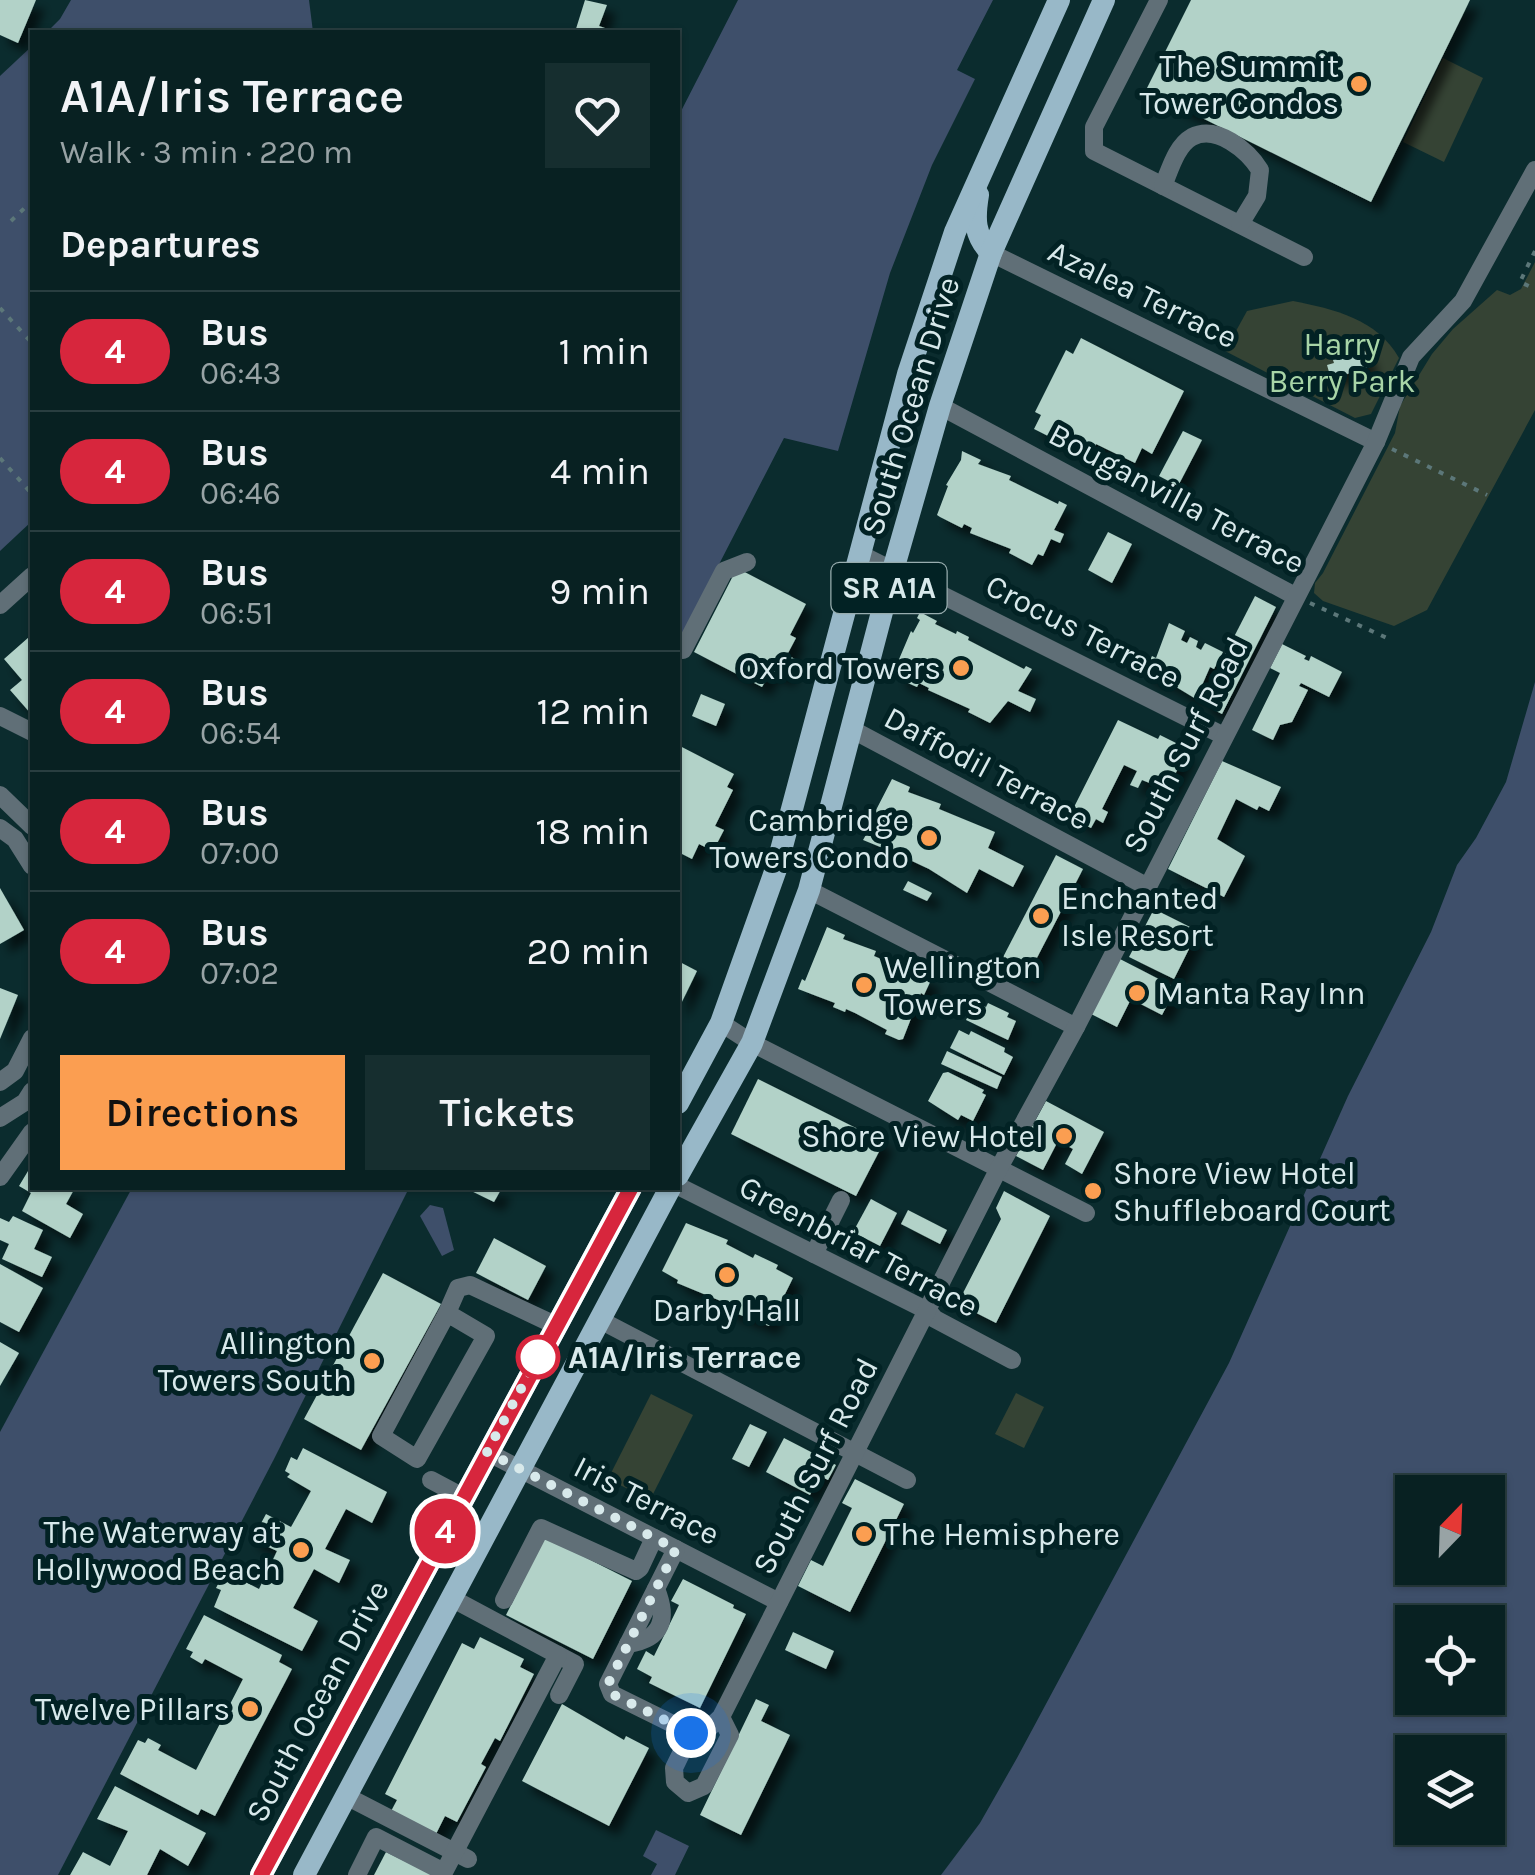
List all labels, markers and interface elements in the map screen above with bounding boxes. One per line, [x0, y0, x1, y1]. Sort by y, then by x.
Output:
place label: The Summit Tower Condos [1140, 48, 1339, 122]
button: heart [545, 63, 650, 168]
text: A1A/Iris Terrace [60, 68, 404, 124]
marker: The Summit Tower Condos [1348, 73, 1370, 95]
text: Walk · 3 min · 220 m [60, 134, 353, 171]
text: Departures [60, 222, 260, 267]
street label: Azalea Terrace [1042, 233, 1243, 356]
street label: South Ocean Drive [854, 273, 967, 540]
text: Bus [200, 310, 269, 355]
park label: Harry Berry Park [1269, 326, 1415, 400]
text: 1 min [559, 329, 650, 374]
text: 4 [105, 331, 125, 372]
text: 06:43 [200, 355, 281, 392]
street label: Bouganvilla Terrace [1043, 415, 1311, 581]
text: Bus [200, 430, 269, 475]
text: 4 min [550, 449, 650, 494]
text: 4 [105, 451, 125, 492]
text: 06:46 [200, 475, 281, 512]
text: Bus [200, 550, 269, 595]
road number: SR A1A [832, 563, 946, 613]
street label: Crocus Terrace [980, 567, 1186, 696]
text: 9 min [549, 569, 650, 614]
text: 4 [105, 571, 125, 612]
text: 06:51 [200, 595, 273, 632]
street label: South Surf Road [1115, 631, 1256, 860]
place label: Oxford Towers [738, 650, 941, 687]
marker: Oxford Towers [950, 657, 972, 679]
text: Bus [200, 670, 269, 715]
text: 12 min [537, 689, 650, 734]
text: 4 [105, 691, 125, 732]
street label: Daffodil Terrace [878, 699, 1096, 838]
text: 06:54 [200, 715, 281, 752]
text: Bus [200, 790, 269, 835]
place label: Cambridge Towers Condo [710, 802, 909, 876]
text: 18 min [535, 809, 650, 854]
text: 4 [105, 811, 125, 852]
marker: Cambridge Towers Condo [918, 827, 940, 849]
text: 07:00 [200, 835, 279, 872]
place label: Enchanted Isle Resort [1061, 880, 1218, 954]
marker: Enchanted Isle Resort [1030, 905, 1052, 927]
text: Bus [200, 910, 269, 955]
text: 20 min [527, 929, 650, 974]
text: 4 [105, 931, 125, 972]
place label: Wellington Towers [884, 949, 1042, 1023]
text: 07:02 [200, 955, 279, 992]
marker: Wellington Towers [853, 974, 875, 996]
place label: Manta Ray Inn [1157, 975, 1366, 1012]
marker: Manta Ray Inn [1126, 982, 1148, 1004]
button: Directions [60, 1055, 345, 1170]
button: Tickets [365, 1055, 650, 1170]
place label: Shore View Hotel [801, 1118, 1044, 1155]
marker: Shore View Hotel [1053, 1125, 1075, 1147]
place label: Shore View Hotel Shuffleboard Court [1113, 1155, 1391, 1229]
street label: Greenbriar Terrace [733, 1168, 984, 1325]
marker: Shore View Hotel Shuffleboard Court [1082, 1180, 1104, 1202]
marker: Darby Hall [716, 1264, 738, 1286]
place label: Darby Hall [653, 1292, 801, 1329]
place label: Allington Towers South [158, 1325, 352, 1399]
marker: A1A/Iris Terrace [517, 1336, 559, 1378]
place label: A1A/Iris Terrace [568, 1339, 801, 1376]
marker: Allington Towers South [361, 1350, 383, 1372]
street label: South Surf Road [745, 1352, 886, 1581]
street label: Iris Terrace [568, 1448, 726, 1553]
north arrow [1395, 1475, 1505, 1585]
map controls [1395, 1475, 1505, 1845]
line badge: 4 [412, 1498, 478, 1564]
text: 4 [435, 1511, 455, 1552]
place label: The Waterway at Hollywood Beach [35, 1514, 281, 1588]
place label: The Hemisphere [884, 1516, 1120, 1553]
marker: The Hemisphere [853, 1523, 875, 1545]
marker: The Waterway at Hollywood Beach [290, 1539, 312, 1561]
street label: South Ocean Drive [238, 1574, 397, 1828]
button: locate [1395, 1605, 1505, 1715]
place label: Twelve Pillars [35, 1691, 230, 1728]
marker: Twelve Pillars [239, 1698, 261, 1720]
your location [666, 1708, 716, 1758]
button: layers [1395, 1735, 1505, 1845]

